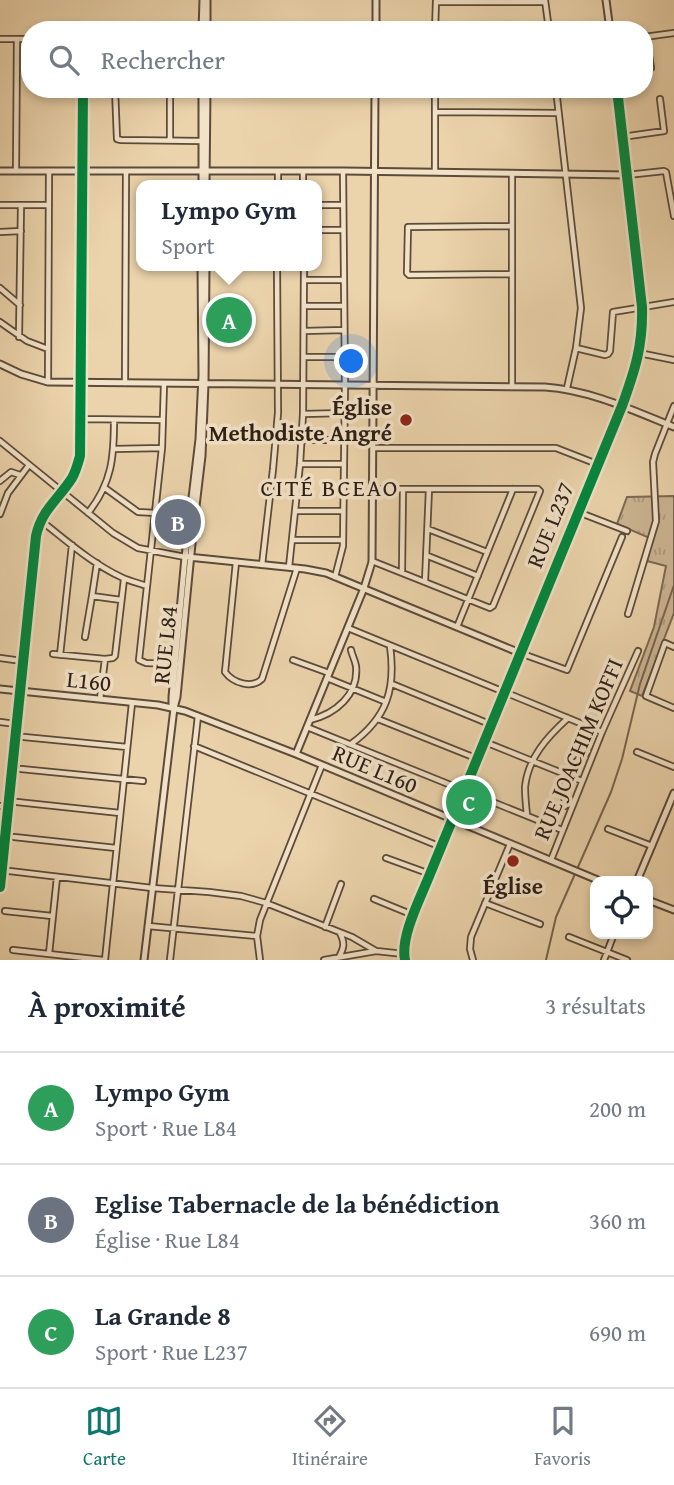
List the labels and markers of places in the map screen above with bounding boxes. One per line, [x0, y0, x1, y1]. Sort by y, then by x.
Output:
pin: A [206, 294, 252, 346]
place label: Église Methodiste Angré [209, 390, 392, 449]
marker: Église Methodiste Angré [398, 412, 414, 428]
pin: B [155, 496, 201, 548]
pin: C [446, 776, 492, 828]
marker: Église [505, 853, 521, 869]
place label: Église [483, 869, 543, 902]

